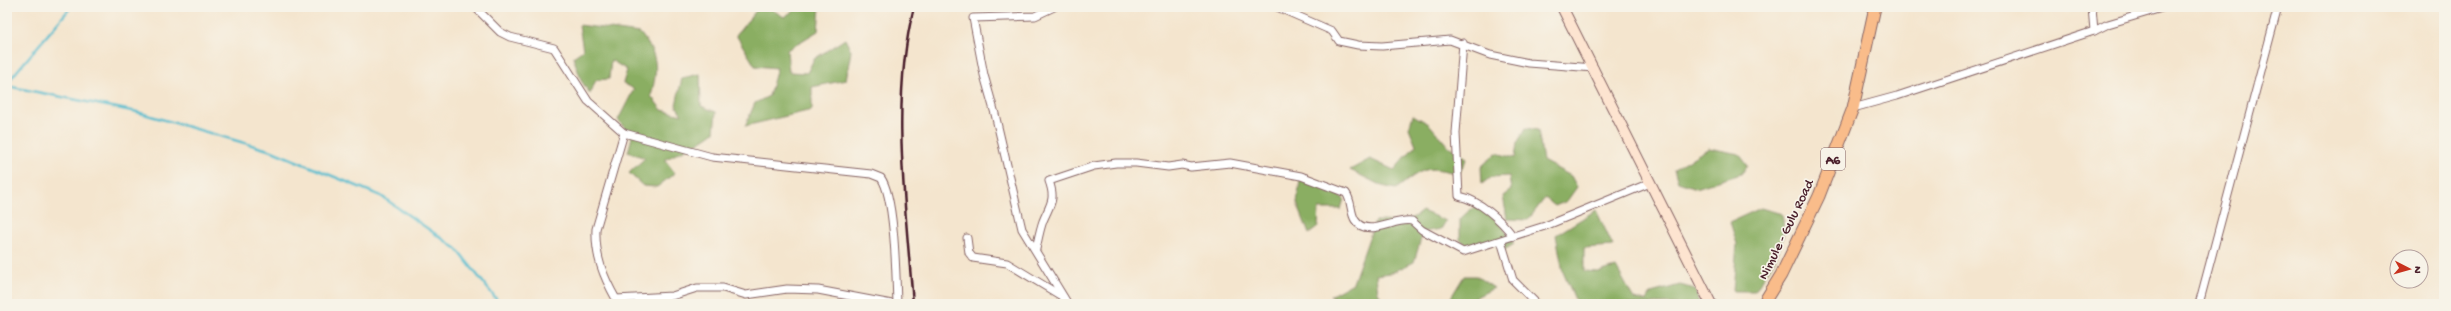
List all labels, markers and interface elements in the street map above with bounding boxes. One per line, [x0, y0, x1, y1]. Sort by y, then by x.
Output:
road number: A6 [1821, 148, 1845, 170]
street label: Nimule - Gulu Road [1756, 176, 1820, 283]
north arrow [2389, 249, 2429, 289]
text: N [2411, 266, 2423, 274]

